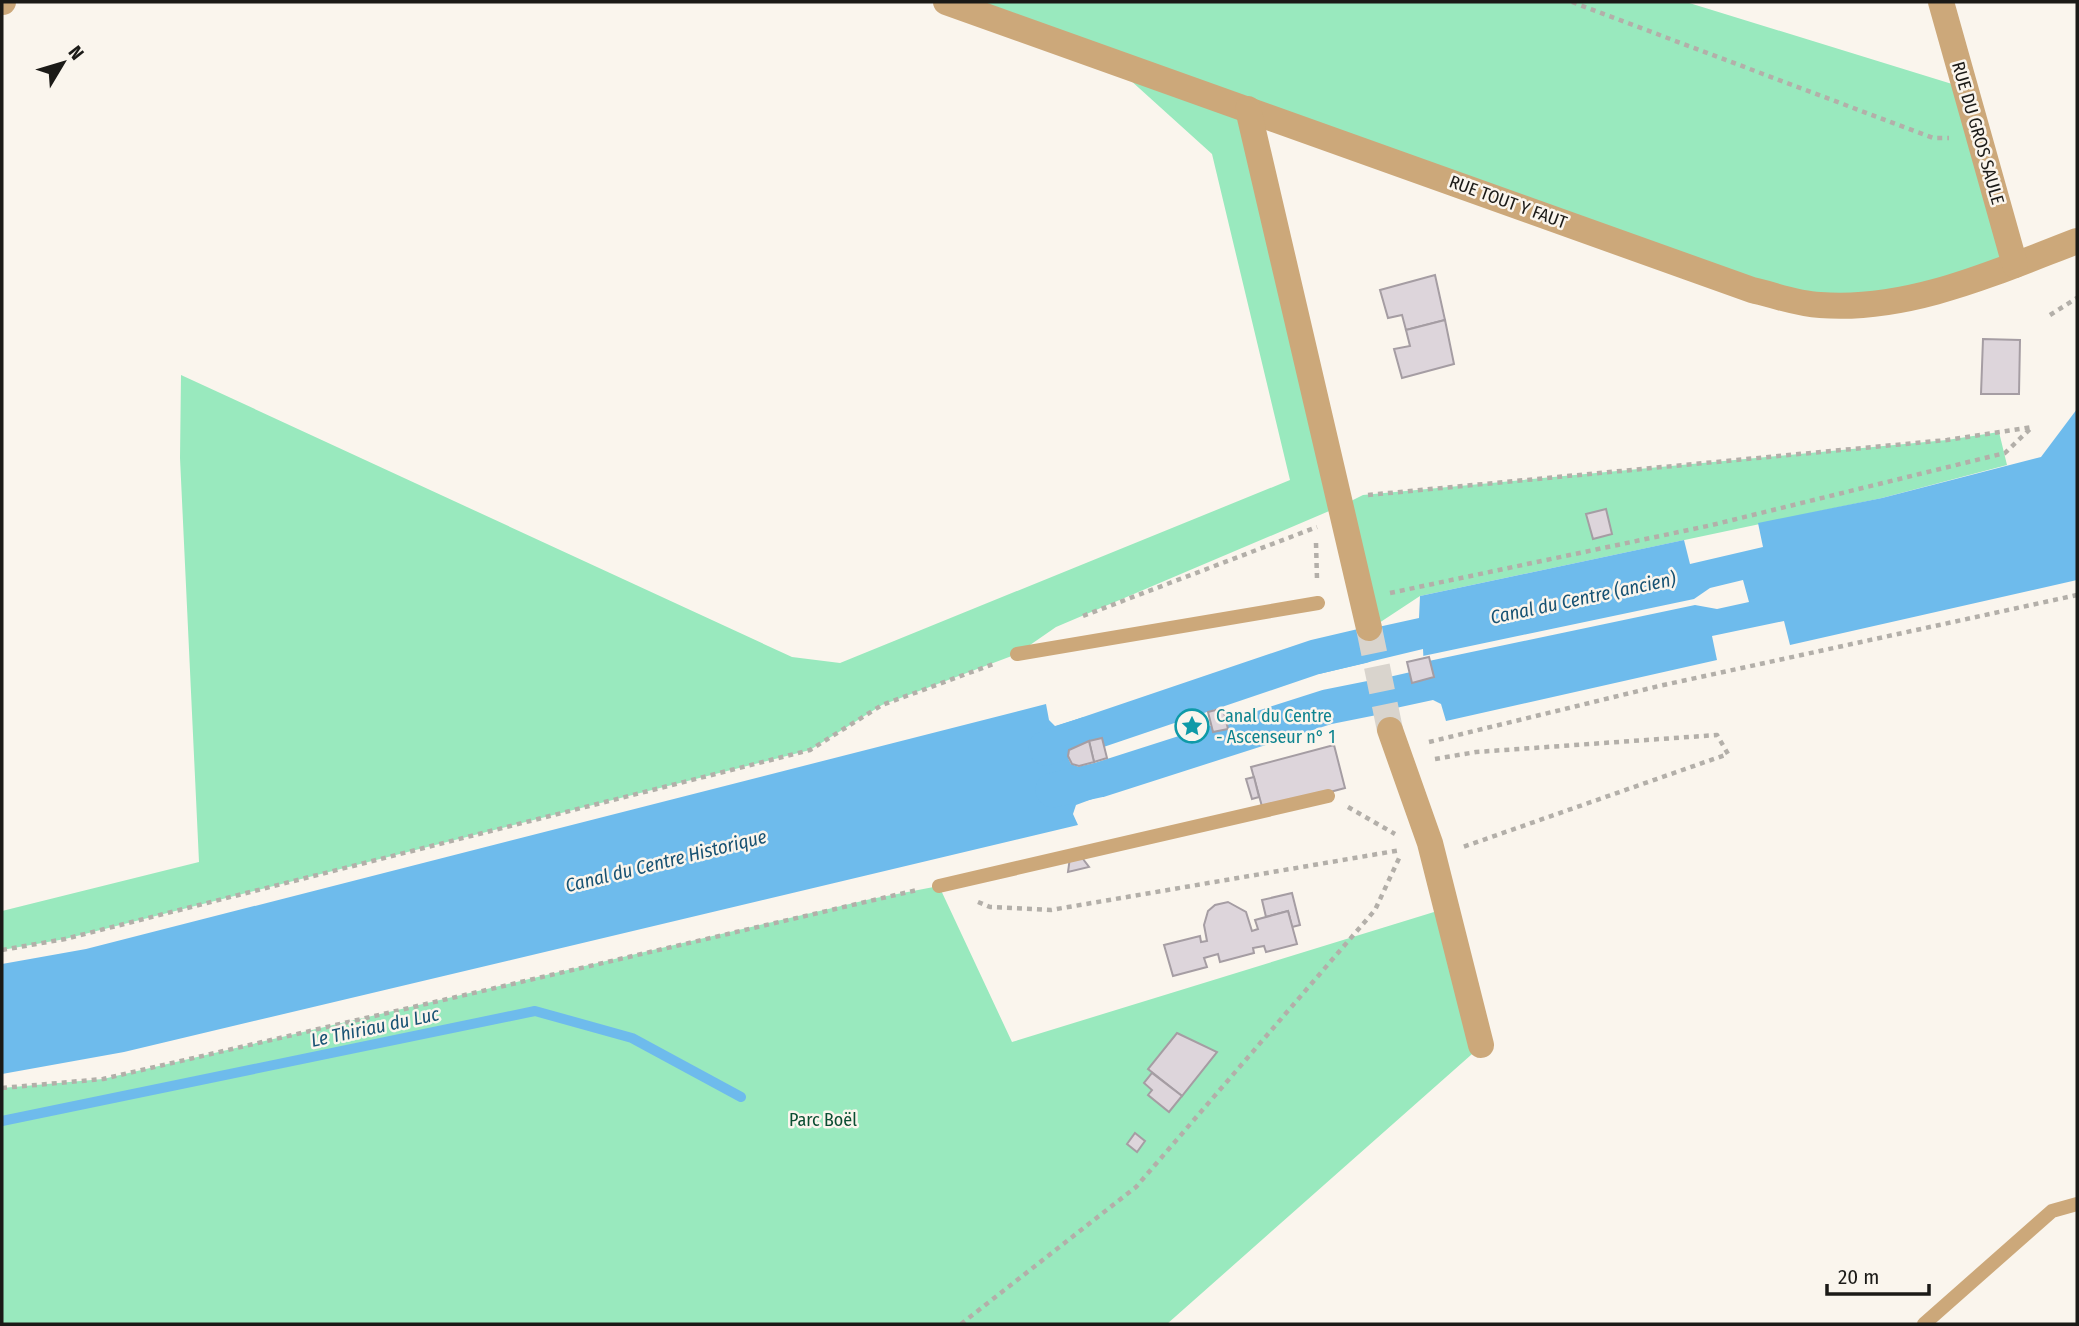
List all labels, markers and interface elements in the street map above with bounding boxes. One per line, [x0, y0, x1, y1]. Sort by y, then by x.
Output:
north arrow [28, 28, 98, 98]
text: N [63, 41, 89, 64]
street label: RUE DU GROS SAULE [1947, 59, 2009, 207]
street label: RUE TOUT Y FAUT [1446, 171, 1570, 234]
water label: Canal du Centre (ancien) [1488, 567, 1678, 629]
place label: Canal du Centre - Ascenseur n° 1 [1216, 705, 1335, 748]
place icon: Canal du Centre - Ascenseur n° 1 [1173, 707, 1211, 745]
water label: Canal du Centre Historique [563, 825, 769, 897]
water label: Le Thiriau du Luc [309, 1002, 442, 1052]
park label: Parc Boël [789, 1109, 857, 1131]
scale bar [1827, 1252, 1928, 1296]
text: 20 m [1838, 1264, 1879, 1290]

